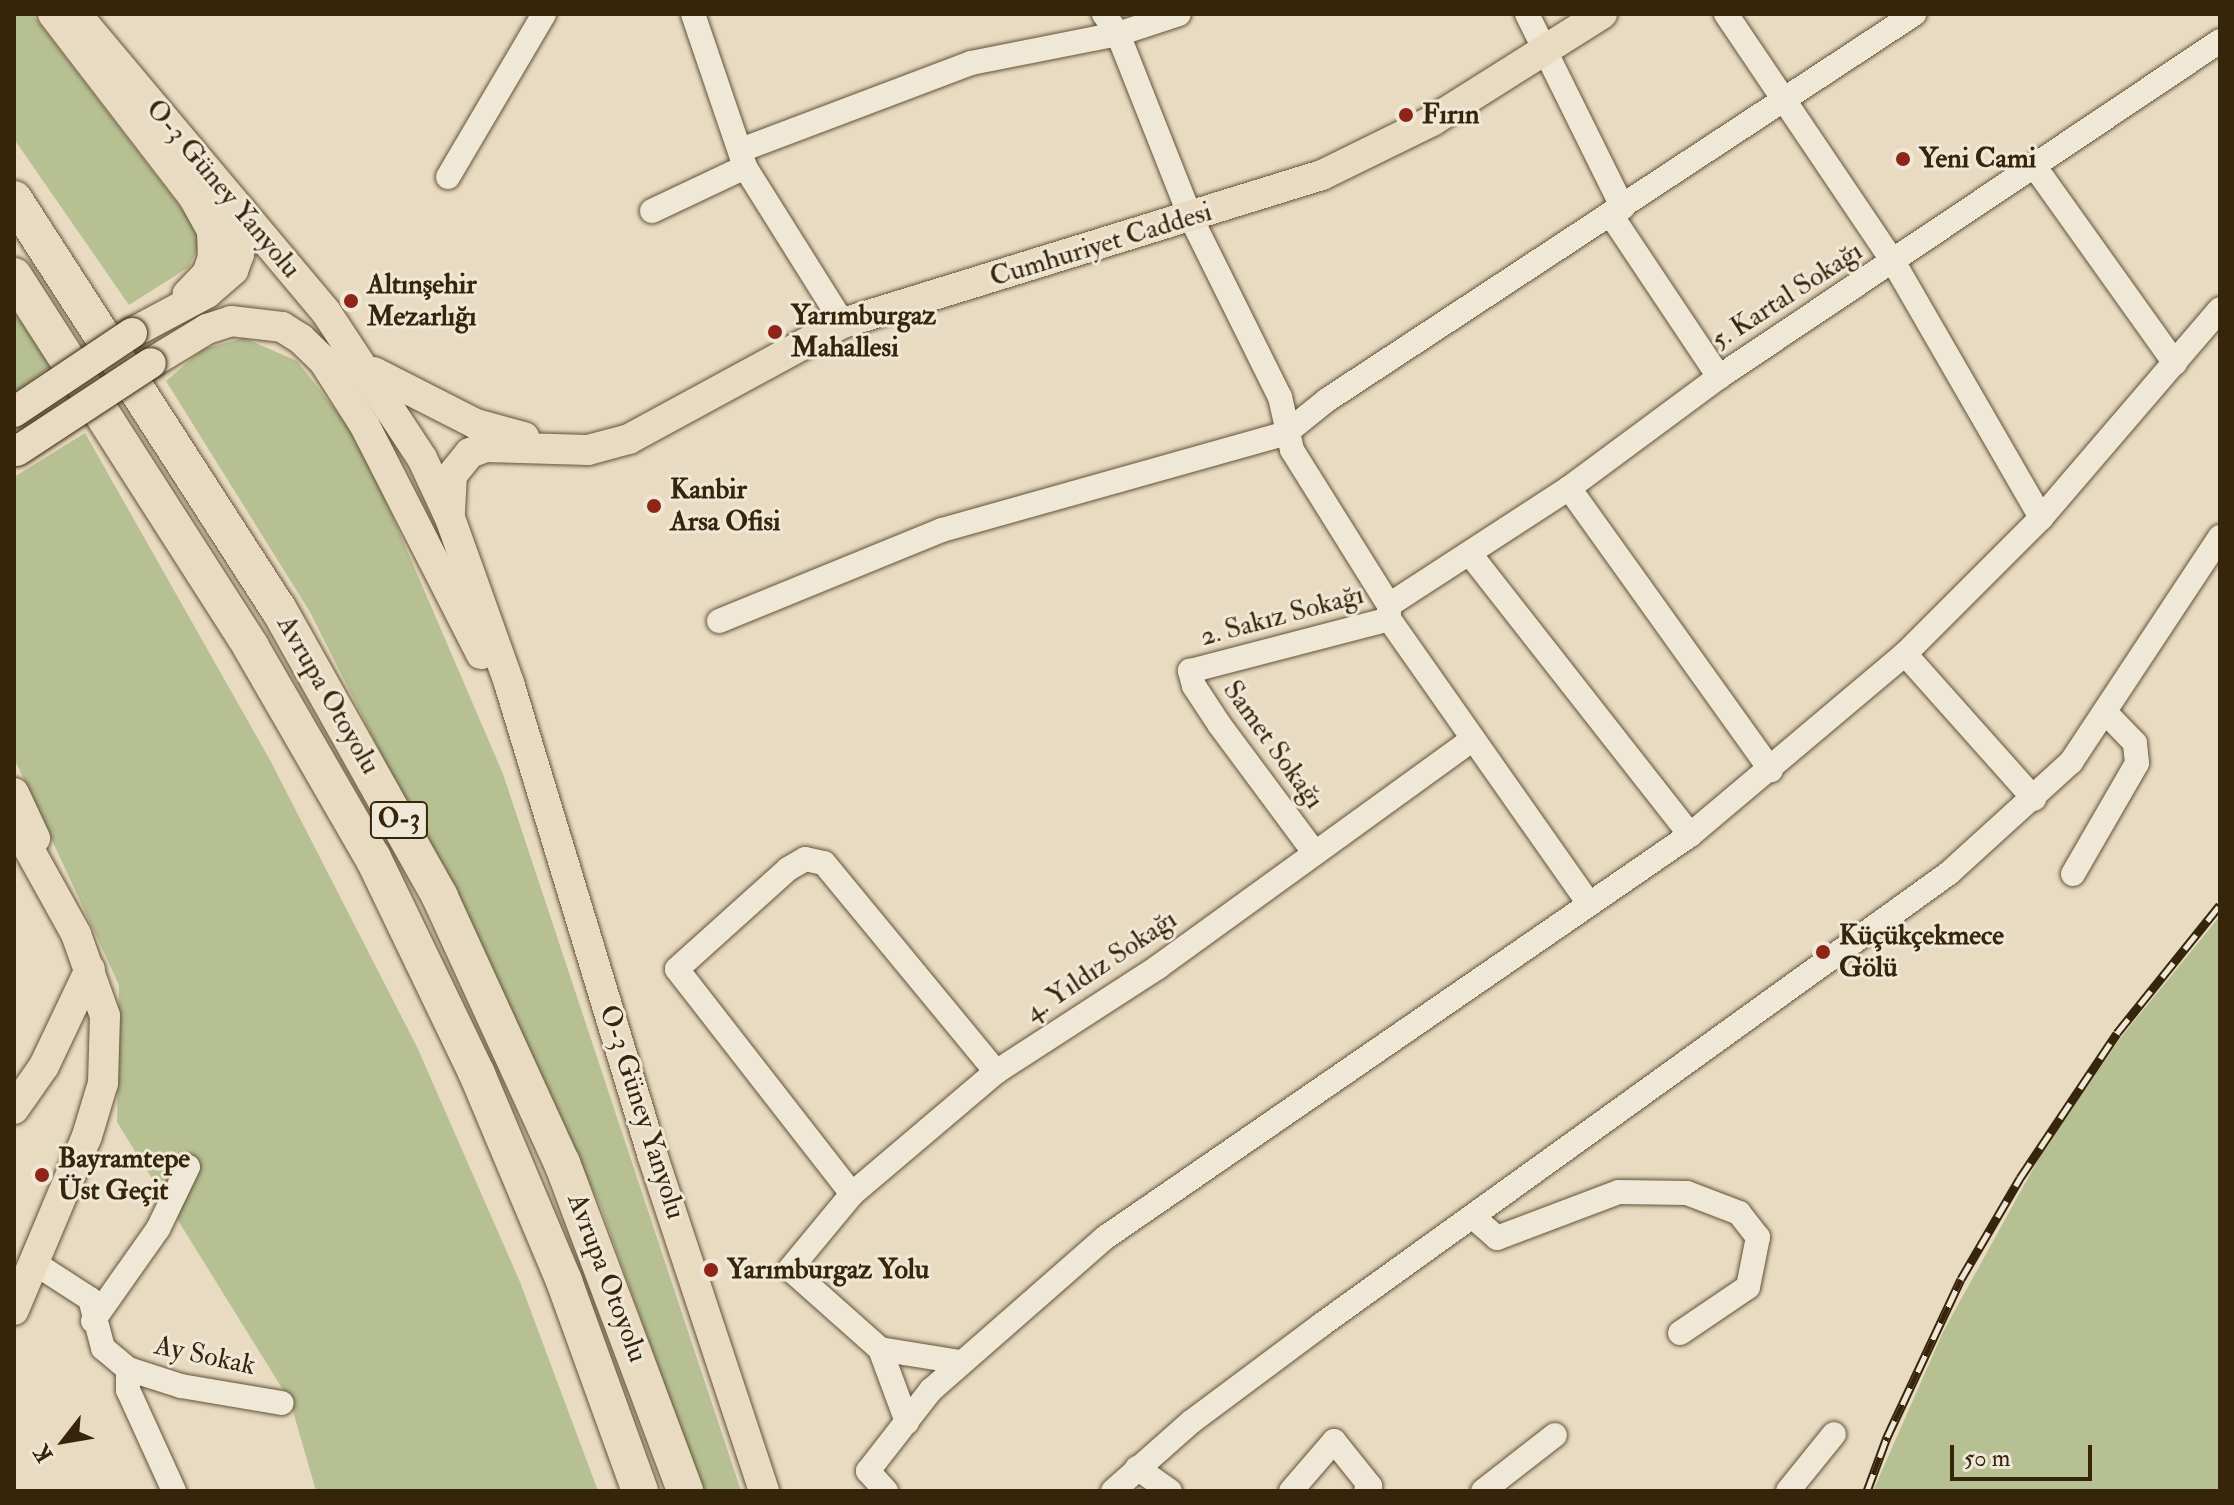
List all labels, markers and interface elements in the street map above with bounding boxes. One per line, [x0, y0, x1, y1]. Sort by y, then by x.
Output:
street label: O-3 Güney Yanyolu [138, 93, 308, 285]
place label: Fırın [1422, 98, 1479, 132]
marker: Fırın [1397, 106, 1415, 124]
place label: Yeni Cami [1919, 142, 2036, 176]
marker: Yeni Cami [1894, 150, 1912, 168]
street label: Cumhuriyet Caddesi [986, 195, 1216, 295]
street label: 5. Kartal Sokağı [1705, 235, 1869, 357]
place label: Altınşehir Mezarlığı [367, 268, 477, 334]
marker: Altınşehir Mezarlığı [342, 292, 360, 310]
place label: Yarımburgaz Mahallesi [791, 299, 936, 365]
marker: Yarımburgaz Mahallesi [766, 323, 784, 341]
place label: Kanbir Arsa Ofisi [670, 473, 780, 539]
marker: Kanbir Arsa Ofisi [645, 497, 663, 515]
street label: 2. Sakız Sokağı [1197, 578, 1367, 654]
street label: Avrupa Otoyolu [269, 610, 387, 780]
street label: Samet Sokağı [1215, 674, 1331, 816]
road number: O-3 [369, 798, 429, 842]
street label: 4. Yıldız Sokağı [1019, 903, 1183, 1029]
place label: Küçükçekmece Gölü [1839, 919, 2004, 985]
marker: Küçükçekmece Gölü [1814, 943, 1832, 961]
street label: O-3 Güney Yanyolu [592, 1001, 692, 1223]
place label: Bayramtepe Üst Geçit [58, 1142, 190, 1208]
marker: Bayramtepe Üst Geçit [33, 1166, 51, 1184]
street label: Avrupa Otoyolu [559, 1189, 655, 1367]
place label: Yarımburgaz Yolu [727, 1253, 929, 1287]
marker: Yarımburgaz Yolu [702, 1261, 720, 1279]
street label: Ay Sokak [151, 1329, 259, 1383]
north arrow [24, 1401, 104, 1481]
scale bar [1954, 1429, 2096, 1479]
text: K [27, 1440, 59, 1467]
text: 50 m [1964, 1443, 2010, 1474]

